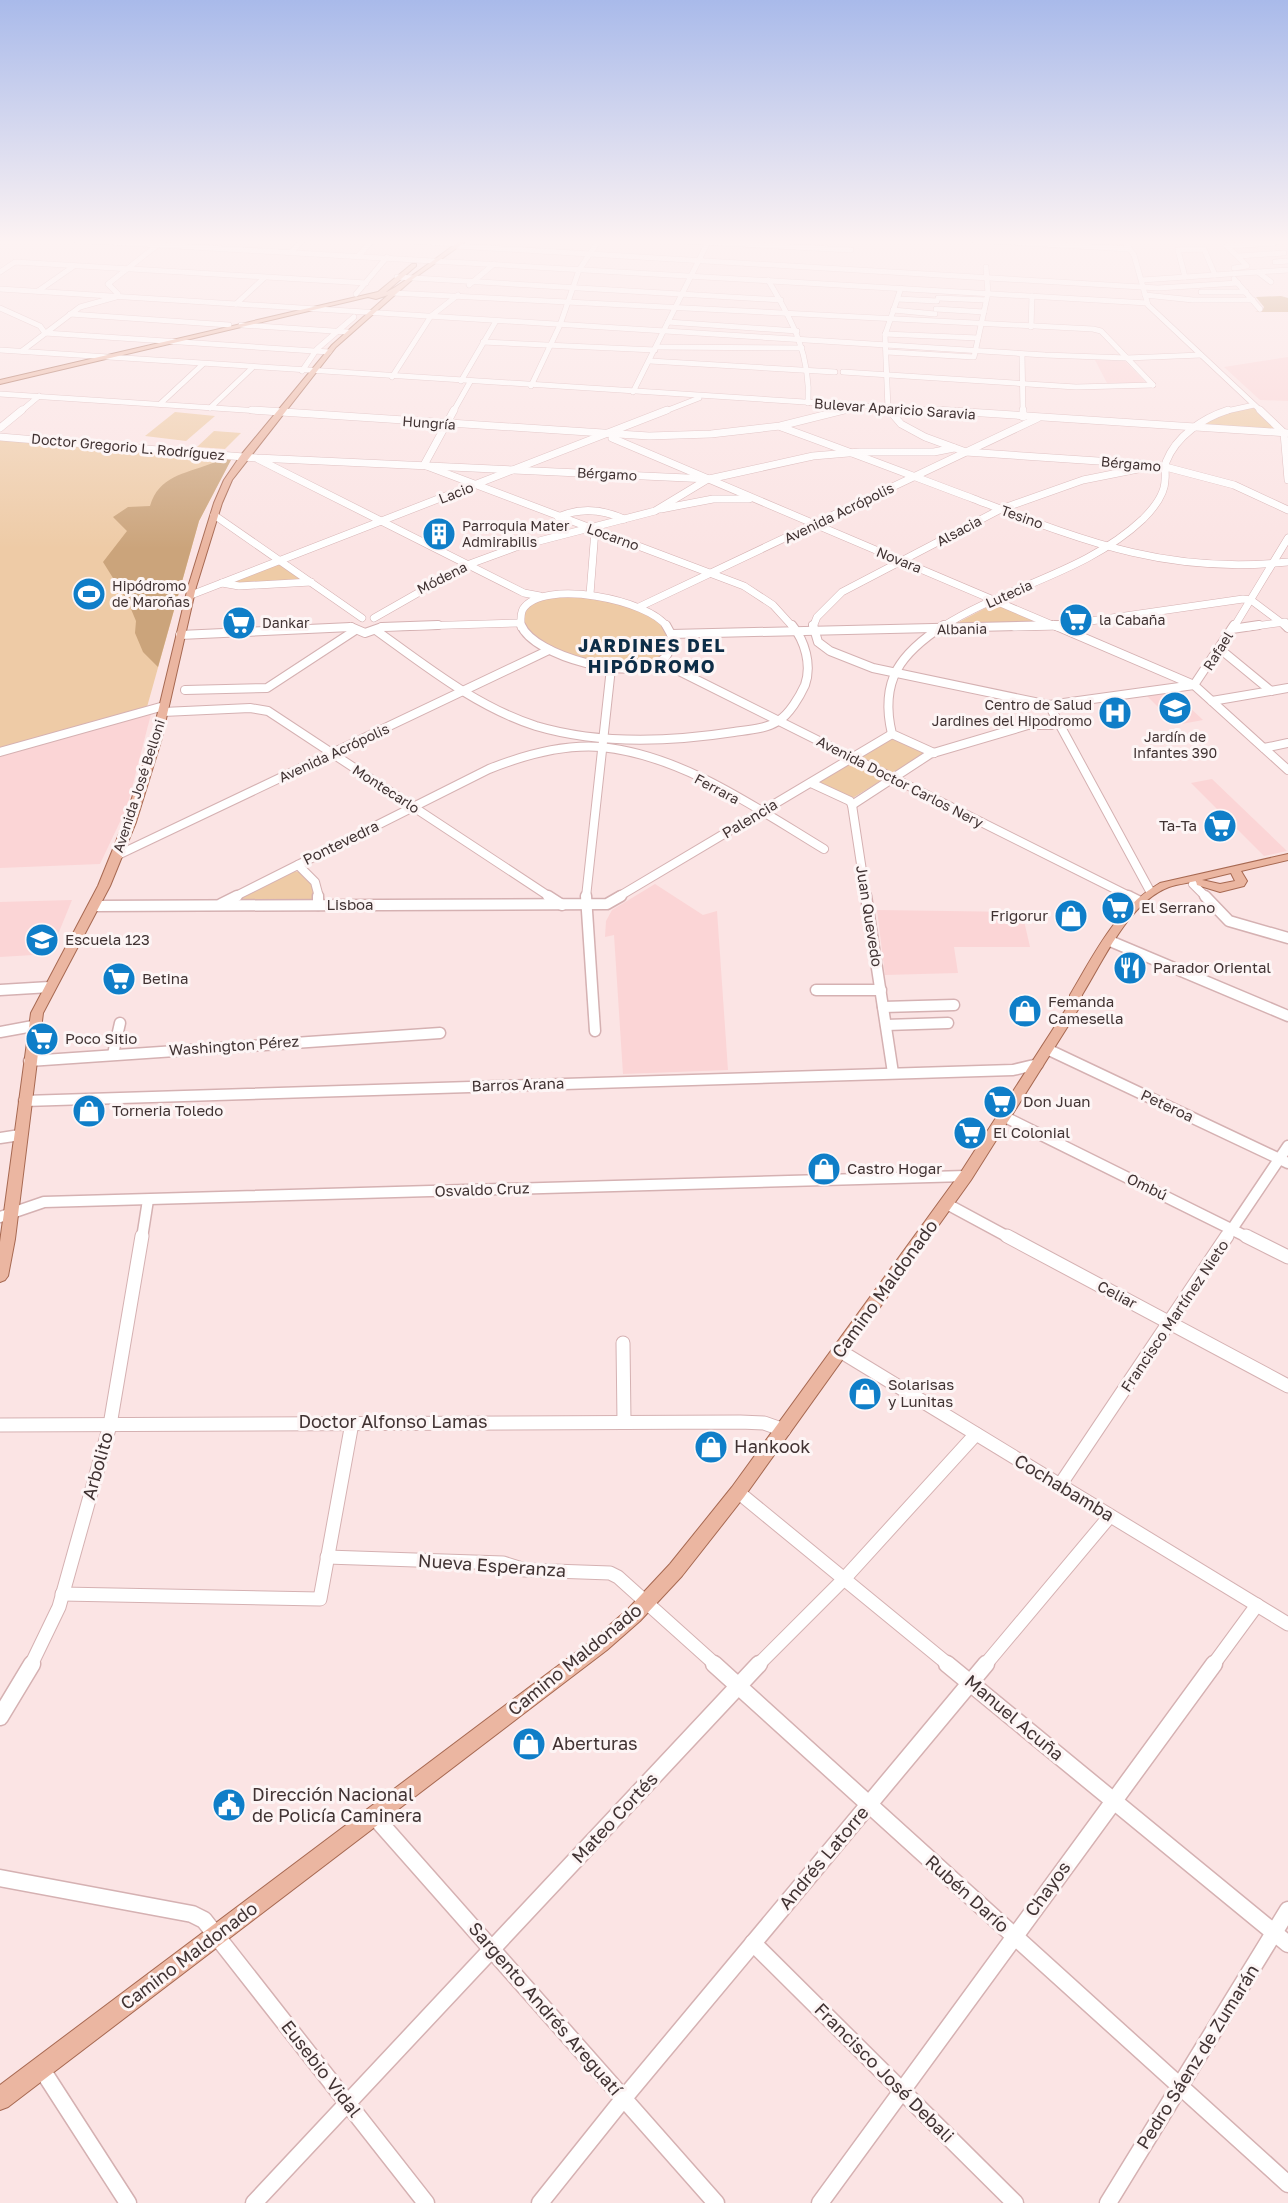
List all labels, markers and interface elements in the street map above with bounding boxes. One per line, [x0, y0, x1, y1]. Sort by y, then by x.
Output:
street label: Bulevar Aparicio Saravia [814, 394, 976, 423]
street label: Hungría [402, 412, 456, 433]
street label: Doctor Gregorio L. Rodríguez [31, 430, 225, 463]
street label: Bérgamo [1100, 452, 1162, 475]
street label: Bérgamo [577, 463, 638, 484]
street label: Lacio [436, 478, 476, 507]
street label: Avenida Acrópolis [781, 479, 896, 546]
street label: Tesino [999, 501, 1046, 532]
street label: Alsacia [933, 512, 984, 549]
building icon: Parroquia Mater Admirabilis [421, 516, 457, 552]
place label: Parroquia Mater Admirabilis [462, 517, 570, 550]
street label: Locarno [585, 519, 642, 554]
street label: Novara [874, 543, 924, 576]
street label: Módena [414, 558, 470, 597]
sports icon: Hipódromo de Maroñas [71, 576, 107, 612]
street label: Lutecia [983, 576, 1035, 611]
place label: Hipódromo de Maroñas [112, 577, 190, 610]
supermarket icon: la Cabaña [1058, 602, 1094, 638]
supermarket icon: Dankar [221, 605, 257, 641]
place label: la Cabaña [1099, 611, 1165, 628]
place label: Dankar [262, 614, 310, 631]
street label: Albania [937, 620, 987, 637]
street label: Rafael [1199, 628, 1236, 673]
district label: JARDINES DEL HIPÓDROMO [578, 634, 726, 677]
school or university icon: Jardín de Infantes 390 [1157, 690, 1193, 726]
hospital icon: Centro de Salud Jardines del Hipodromo [1097, 695, 1133, 731]
place label: Centro de Salud Jardines del Hipodromo [932, 696, 1092, 729]
street label: Avenida José Belloni [109, 717, 168, 855]
street label: Avenida Acrópolis [276, 720, 392, 786]
place label: Jardín de Infantes 390 [1133, 728, 1217, 761]
street label: Avenida Doctor Carlos Nery [814, 732, 986, 831]
street label: Montecarlo [350, 761, 423, 817]
street label: Ferrara [692, 770, 743, 807]
street label: Palencia [719, 795, 780, 842]
supermarket icon: Ta-Ta [1202, 808, 1238, 844]
street label: Pontevedra [300, 816, 382, 868]
place label: Ta-Ta [1159, 816, 1197, 834]
street label: Juan Quevedo [853, 864, 887, 968]
supermarket icon: El Serrano [1100, 890, 1136, 926]
street label: Lisboa [326, 895, 374, 913]
shop icon: Frigorur [1053, 898, 1089, 934]
place label: El Serrano [1141, 898, 1215, 916]
place label: Frigorur [990, 906, 1048, 924]
school or university icon: Escuela 123 [24, 922, 60, 958]
place label: Escuela 123 [65, 930, 150, 948]
restaurant icon: Parador Oriental [1112, 950, 1148, 986]
place label: Parador Oriental [1153, 958, 1271, 976]
supermarket icon: Betina [101, 961, 137, 997]
place label: Betina [142, 969, 188, 987]
place label: Femanda Camesella [1048, 992, 1123, 1027]
shop icon: Femanda Camesella [1007, 993, 1043, 1029]
supermarket icon: Poco Sitio [24, 1021, 60, 1057]
place label: Poco Sitio [65, 1029, 137, 1047]
street label: Washington Pérez [168, 1031, 300, 1059]
street label: Barros Arana [471, 1073, 565, 1095]
supermarket icon: Don Juan [982, 1084, 1018, 1120]
street label: Peteroa [1138, 1085, 1197, 1125]
place label: Don Juan [1023, 1092, 1091, 1110]
shop icon: Torneria Toledo [71, 1093, 107, 1129]
place label: Torneria Toledo [112, 1101, 223, 1119]
supermarket icon: El Colonial [952, 1115, 988, 1151]
place label: El Colonial [993, 1123, 1070, 1141]
shop icon: Castro Hogar [806, 1151, 842, 1187]
place label: Castro Hogar [847, 1159, 942, 1177]
street label: Ombú [1124, 1169, 1171, 1204]
street label: Osvaldo Cruz [434, 1178, 530, 1200]
street label: Camino Maldonado [827, 1215, 942, 1362]
street label: Francisco Martínez Nieto [1117, 1236, 1232, 1395]
street label: Celiar [1095, 1276, 1140, 1312]
place label: Solarisas y Lunitas [888, 1375, 954, 1410]
shop icon: Solarisas y Lunitas [847, 1376, 883, 1412]
street label: Doctor Alfonso Lamas [298, 1410, 488, 1432]
street label: Arbolito [77, 1429, 117, 1502]
shop icon: Hankook [693, 1429, 729, 1465]
place label: Hankook [734, 1435, 811, 1457]
street label: Cochabamba [1011, 1449, 1118, 1526]
street label: Nueva Esperanza [417, 1549, 567, 1581]
street label: Camino Maldonado [503, 1599, 646, 1720]
street label: Manuel Acuña [961, 1670, 1068, 1765]
shop icon: Aberturas [511, 1726, 547, 1762]
place label: Aberturas [552, 1732, 638, 1754]
street label: Mateo Cortés [567, 1767, 662, 1867]
place label: Dirección Nacional de Policía Caminera [252, 1783, 422, 1826]
public building icon: Dirección Nacional de Policía Caminera [211, 1787, 247, 1823]
street label: Andrés Latorre [774, 1801, 873, 1914]
street label: Rubén Darío [921, 1850, 1014, 1937]
street label: Chayos [1020, 1856, 1075, 1920]
street label: Camino Maldonado [116, 1897, 261, 2014]
street label: Sargento Andrés Areguatí [465, 1917, 628, 2100]
street label: Pedro Sáenz de Zumarán [1131, 1960, 1263, 2153]
street label: Francisco José Debali [810, 1998, 959, 2147]
street label: Eusebio Vidal [277, 2016, 367, 2121]

